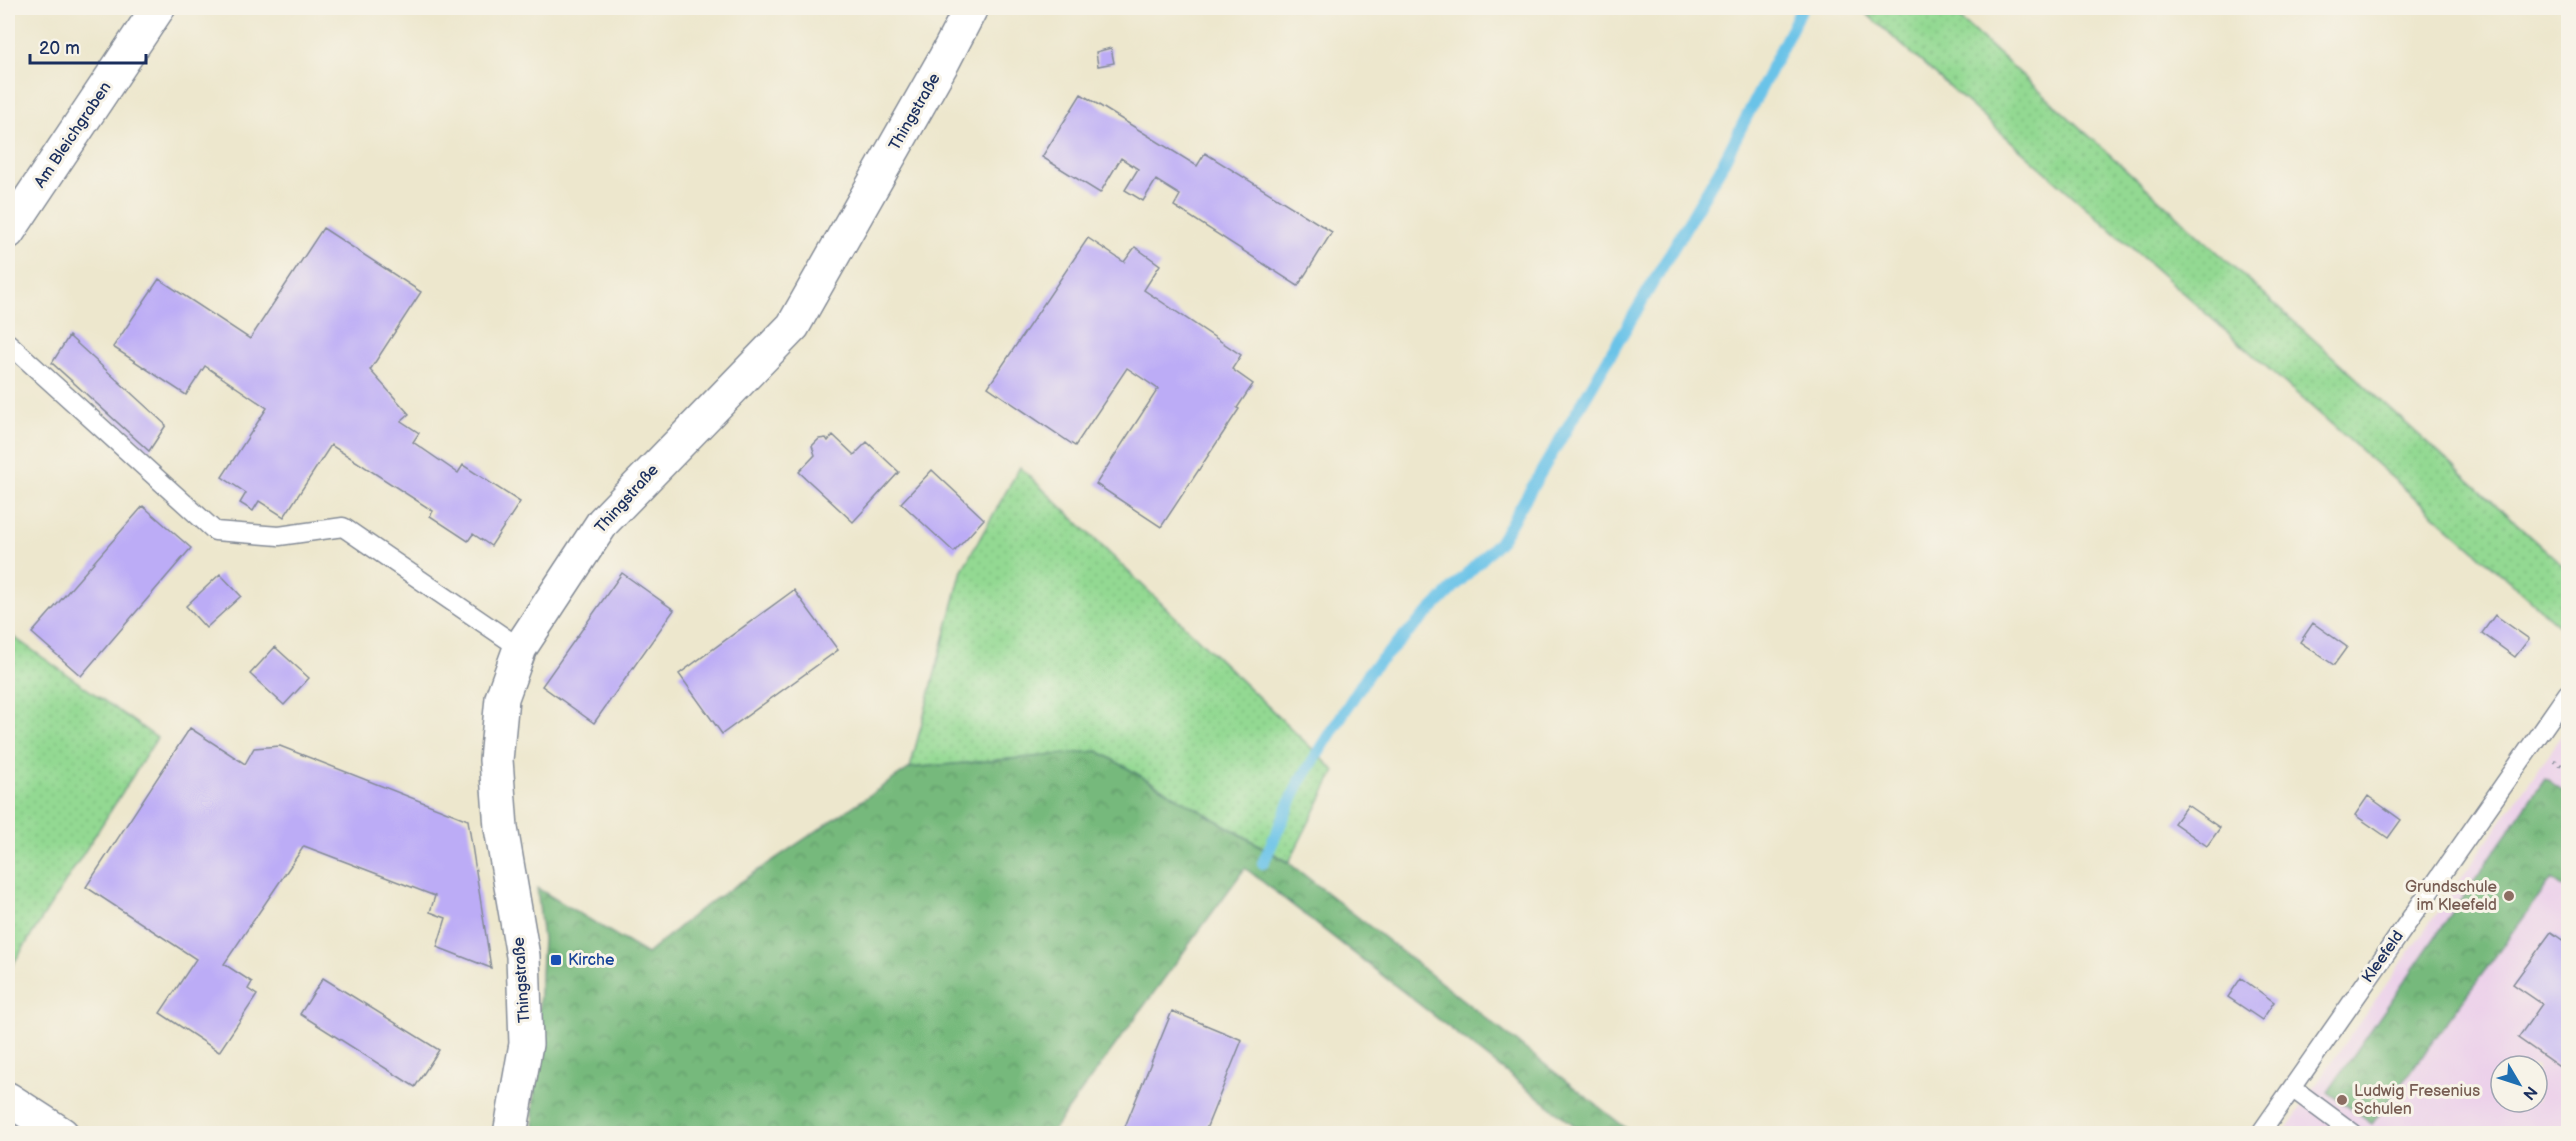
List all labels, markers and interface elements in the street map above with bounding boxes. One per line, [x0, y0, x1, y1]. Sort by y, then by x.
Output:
scale bar [30, 27, 146, 65]
text: 20 m [39, 38, 80, 59]
street label: Thingstraße [885, 70, 945, 154]
street label: Am Bleichgraben [31, 78, 115, 192]
street label: Thingstraße [591, 460, 663, 537]
place label: Grundschule im Kleefeld [2405, 878, 2498, 915]
marker: Grundschule im Kleefeld [2502, 889, 2516, 903]
street label: Kleefeld [2358, 927, 2408, 987]
street label: Thingstraße [509, 936, 534, 1023]
place label: Kirche [568, 951, 615, 970]
marker: Kirche [549, 953, 563, 967]
north arrow [2489, 1054, 2549, 1114]
place label: Ludwig Fresenius Schulen [2354, 1082, 2480, 1119]
text: N [2518, 1082, 2541, 1103]
marker: Ludwig Fresenius Schulen [2335, 1093, 2349, 1107]

